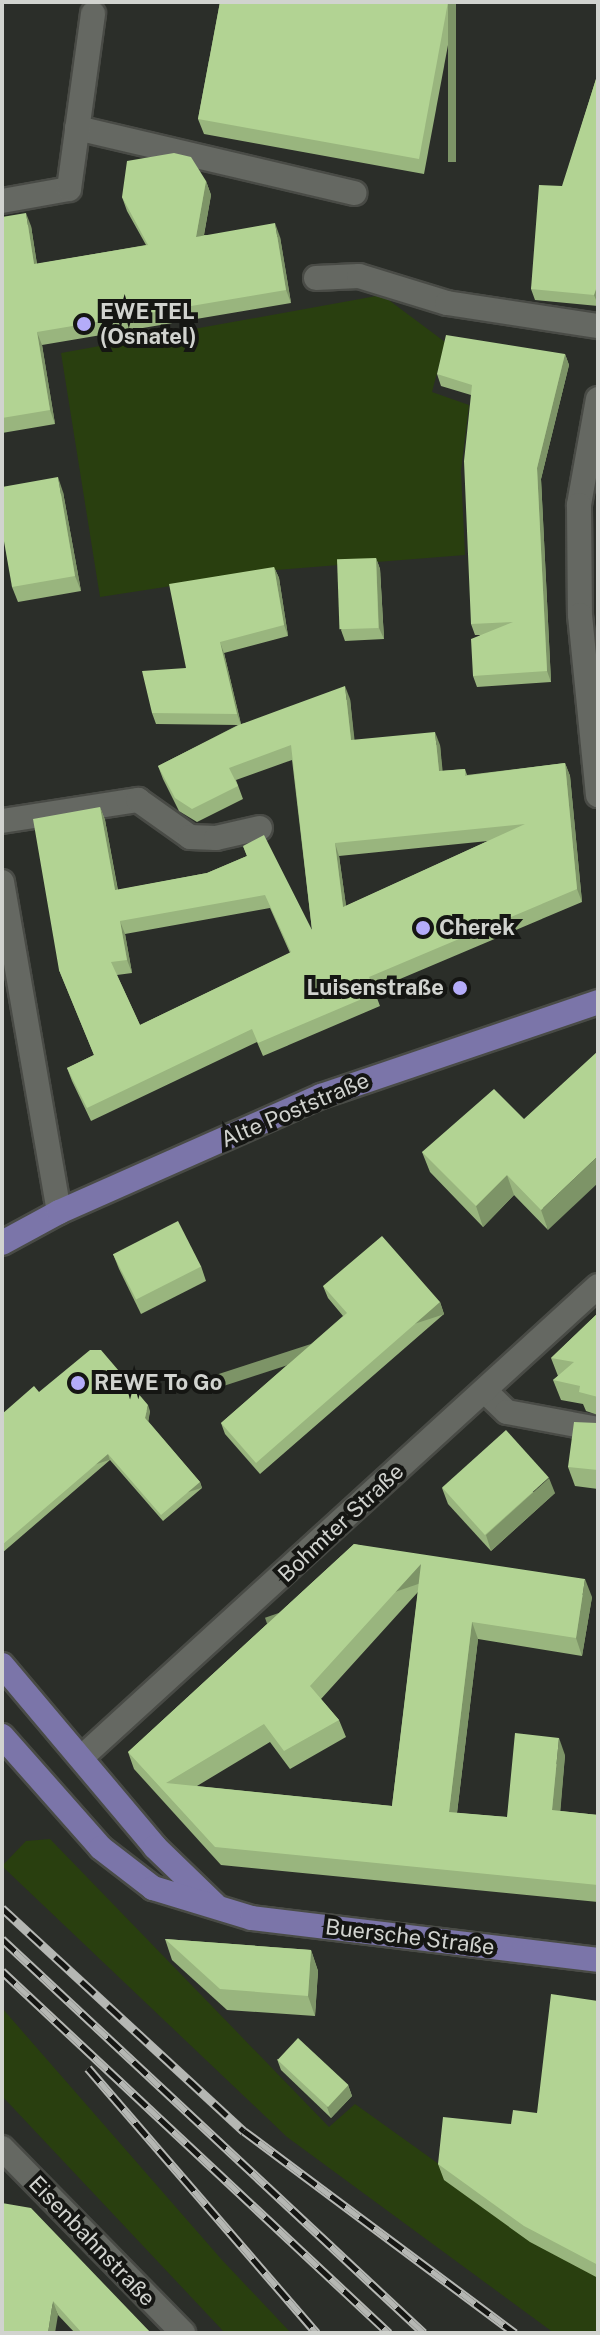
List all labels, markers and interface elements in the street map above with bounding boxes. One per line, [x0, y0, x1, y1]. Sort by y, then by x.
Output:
place label: EWE TEL (Osnatel) [100, 298, 197, 350]
marker: EWE TEL (Osnatel) [75, 315, 93, 333]
place label: Cherek [439, 915, 515, 941]
marker: Cherek [414, 919, 432, 937]
place label: Luisenstraße [306, 975, 444, 1001]
marker: Luisenstraße [451, 979, 469, 997]
street label: Alte Poststraße [217, 1067, 373, 1153]
place label: REWE To Go [94, 1370, 223, 1396]
marker: REWE To Go [69, 1374, 87, 1392]
street label: Bohmter Straße [273, 1458, 409, 1588]
street label: Buersche Straße [324, 1914, 496, 1960]
street label: Eisenbahnstraße [23, 2170, 161, 2312]

